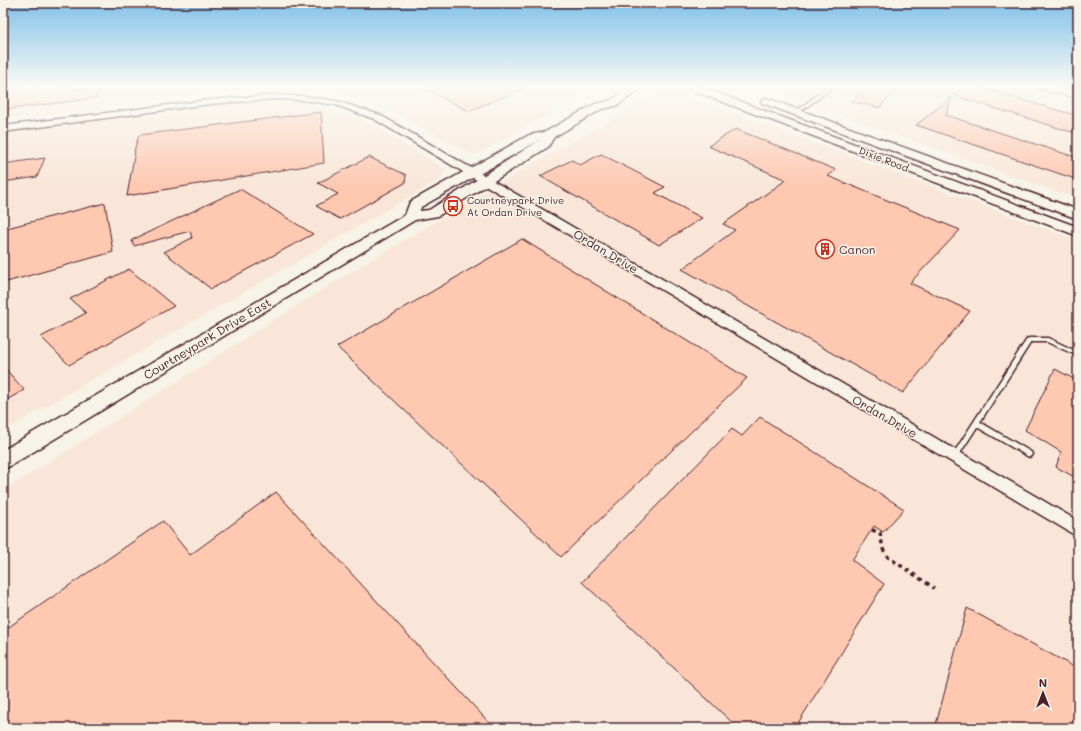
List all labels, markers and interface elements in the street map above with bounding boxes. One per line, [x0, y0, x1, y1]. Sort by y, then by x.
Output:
street label: Dixie Road [857, 143, 911, 175]
place label: Courtneypark Drive At Ordan Drive [467, 193, 564, 219]
bus stop icon: Courtneypark Drive At Ordan Drive [442, 195, 464, 217]
street label: Ordan Drive [571, 225, 641, 277]
building icon: Canon [814, 238, 836, 260]
place label: Canon [839, 241, 875, 257]
street label: Courtneypark Drive East [140, 294, 274, 382]
street label: Ordan Drive [849, 391, 921, 441]
north arrow [1023, 673, 1063, 713]
text: N [1039, 675, 1047, 690]

